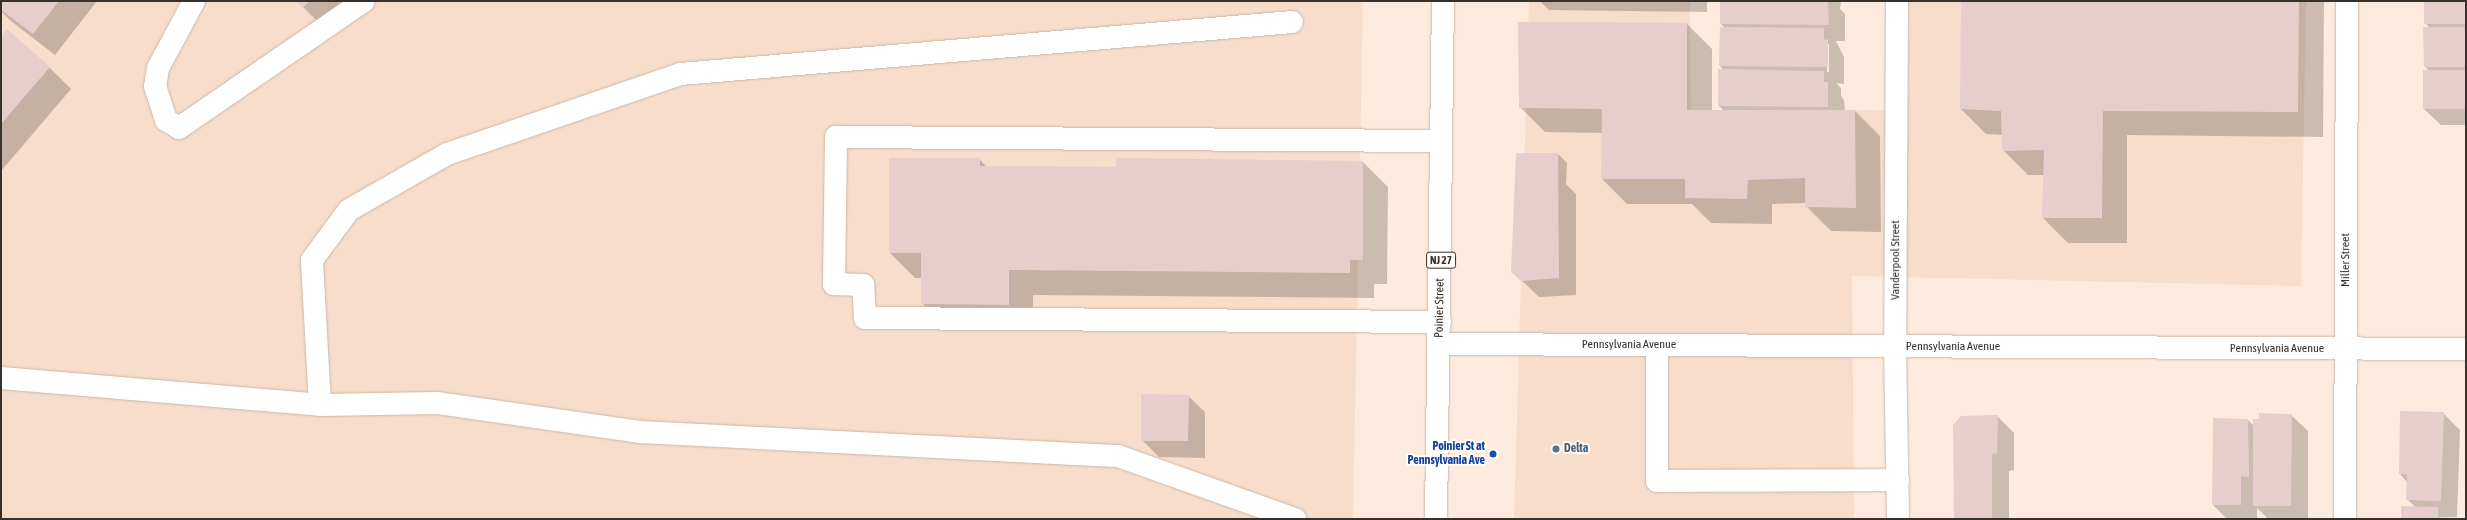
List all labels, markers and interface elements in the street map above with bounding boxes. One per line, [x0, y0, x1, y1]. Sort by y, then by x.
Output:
street label: Vanderpool Street [1889, 220, 1903, 300]
street label: Miller Street [2339, 233, 2353, 287]
road number: NJ 27 [1426, 251, 1456, 269]
street label: Poinier Street [1432, 278, 1448, 338]
street label: Pennsylvania Avenue [1582, 338, 1676, 352]
street label: Pennsylvania Avenue [1906, 340, 2000, 354]
street label: Pennsylvania Avenue [2230, 342, 2324, 356]
place label: Poinier St at Pennsylvania Ave [1408, 440, 1485, 468]
place label: Delta [1564, 442, 1588, 456]
marker: Delta [1551, 444, 1561, 454]
marker: Poinier St at Pennsylvania Ave [1488, 449, 1498, 459]

